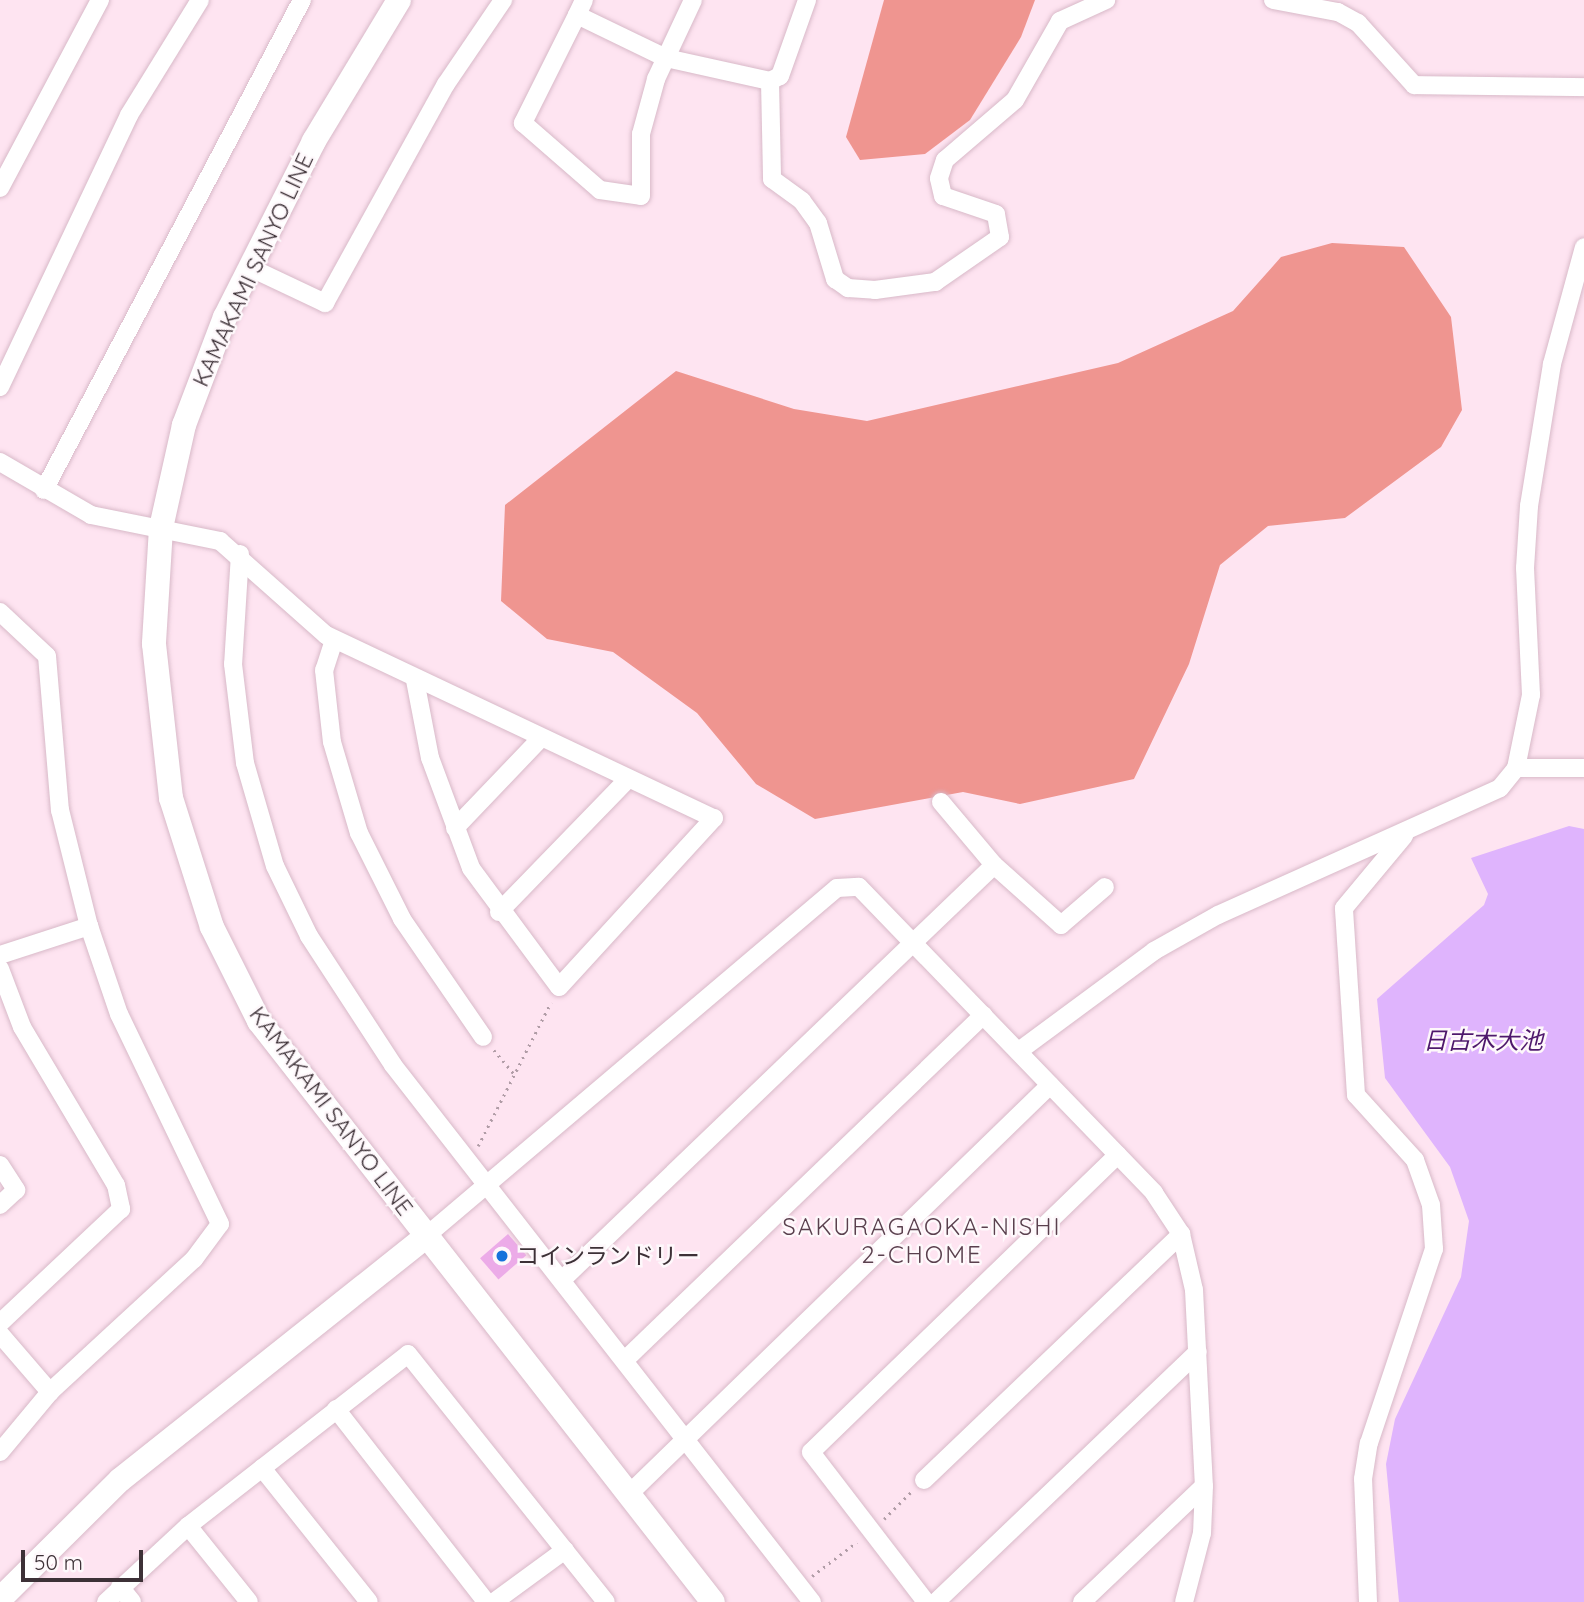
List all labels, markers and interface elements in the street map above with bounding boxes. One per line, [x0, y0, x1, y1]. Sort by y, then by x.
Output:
street label: KAMAKAMI SANYO LINE [187, 149, 319, 391]
street label: KAMAKAMI SANYO LINE [243, 1001, 419, 1221]
water label: 日古木大池 [1423, 1027, 1543, 1055]
district label: SAKURAGAOKA-NISHI 2-CHOME [784, 1213, 1060, 1269]
place label: コインランドリー [516, 1242, 700, 1270]
marker: コインランドリー [494, 1248, 510, 1264]
scale bar [24, 1536, 147, 1580]
text: 50 m [34, 1549, 83, 1575]

